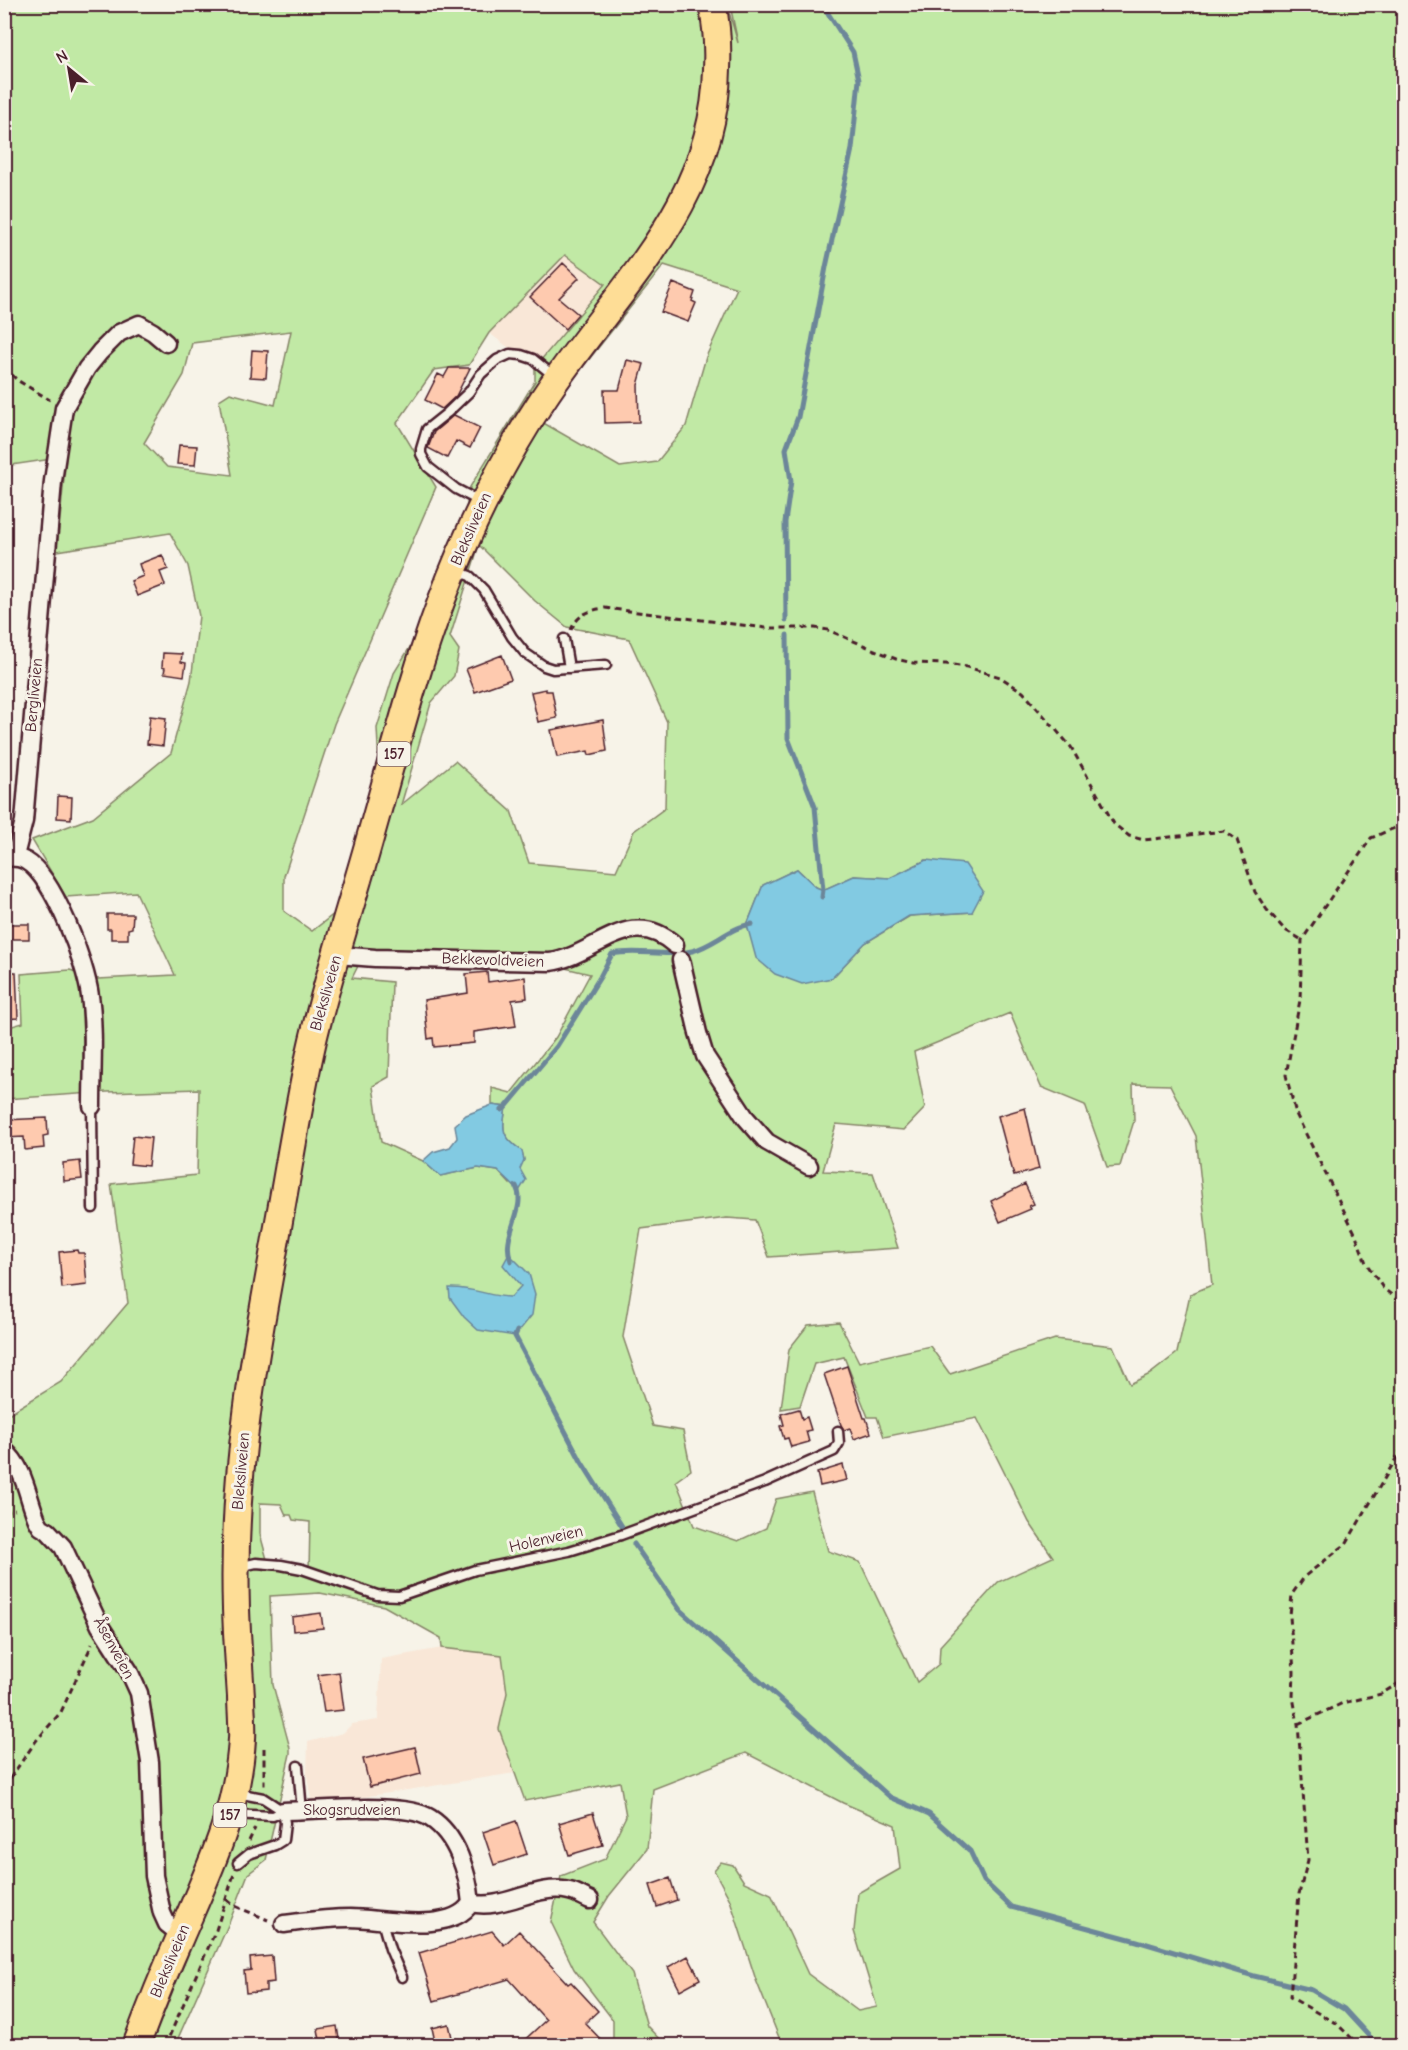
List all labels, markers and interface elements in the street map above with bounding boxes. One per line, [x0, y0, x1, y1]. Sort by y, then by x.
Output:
north arrow [39, 39, 99, 99]
text: N [53, 46, 71, 67]
street label: Bleksliveien [447, 490, 495, 568]
street label: Bergliveien [22, 657, 46, 733]
road number: 157 [378, 742, 410, 766]
street label: Bekkevoldveien [441, 949, 545, 971]
street label: Bleksliveien [307, 953, 345, 1033]
street label: Bleksliveien [229, 1431, 253, 1511]
street label: Holenveien [507, 1522, 585, 1556]
street label: Åsenveien [90, 1614, 139, 1682]
street label: Skogsrudveien [303, 1801, 401, 1819]
road number: 157 [214, 1803, 246, 1827]
street label: Bleksliveien [147, 1922, 193, 2000]

